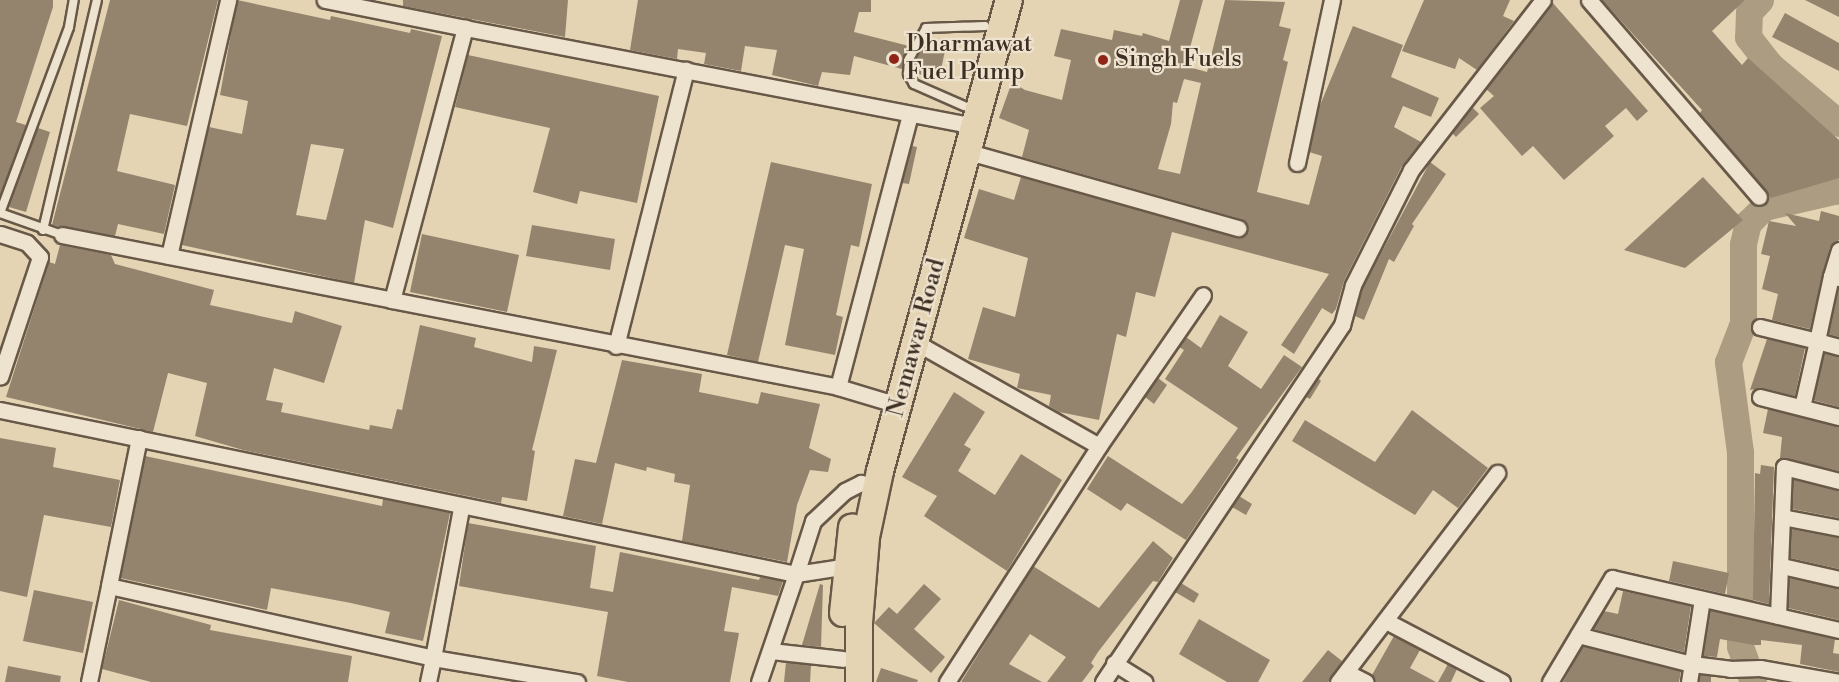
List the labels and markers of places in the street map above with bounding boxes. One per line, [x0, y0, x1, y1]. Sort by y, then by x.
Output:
place label: Dharmawat Fuel Pump [906, 31, 1032, 87]
place label: Singh Fuels [1115, 46, 1242, 74]
marker: Dharmawat Fuel Pump [887, 52, 901, 66]
marker: Singh Fuels [1096, 53, 1110, 67]

